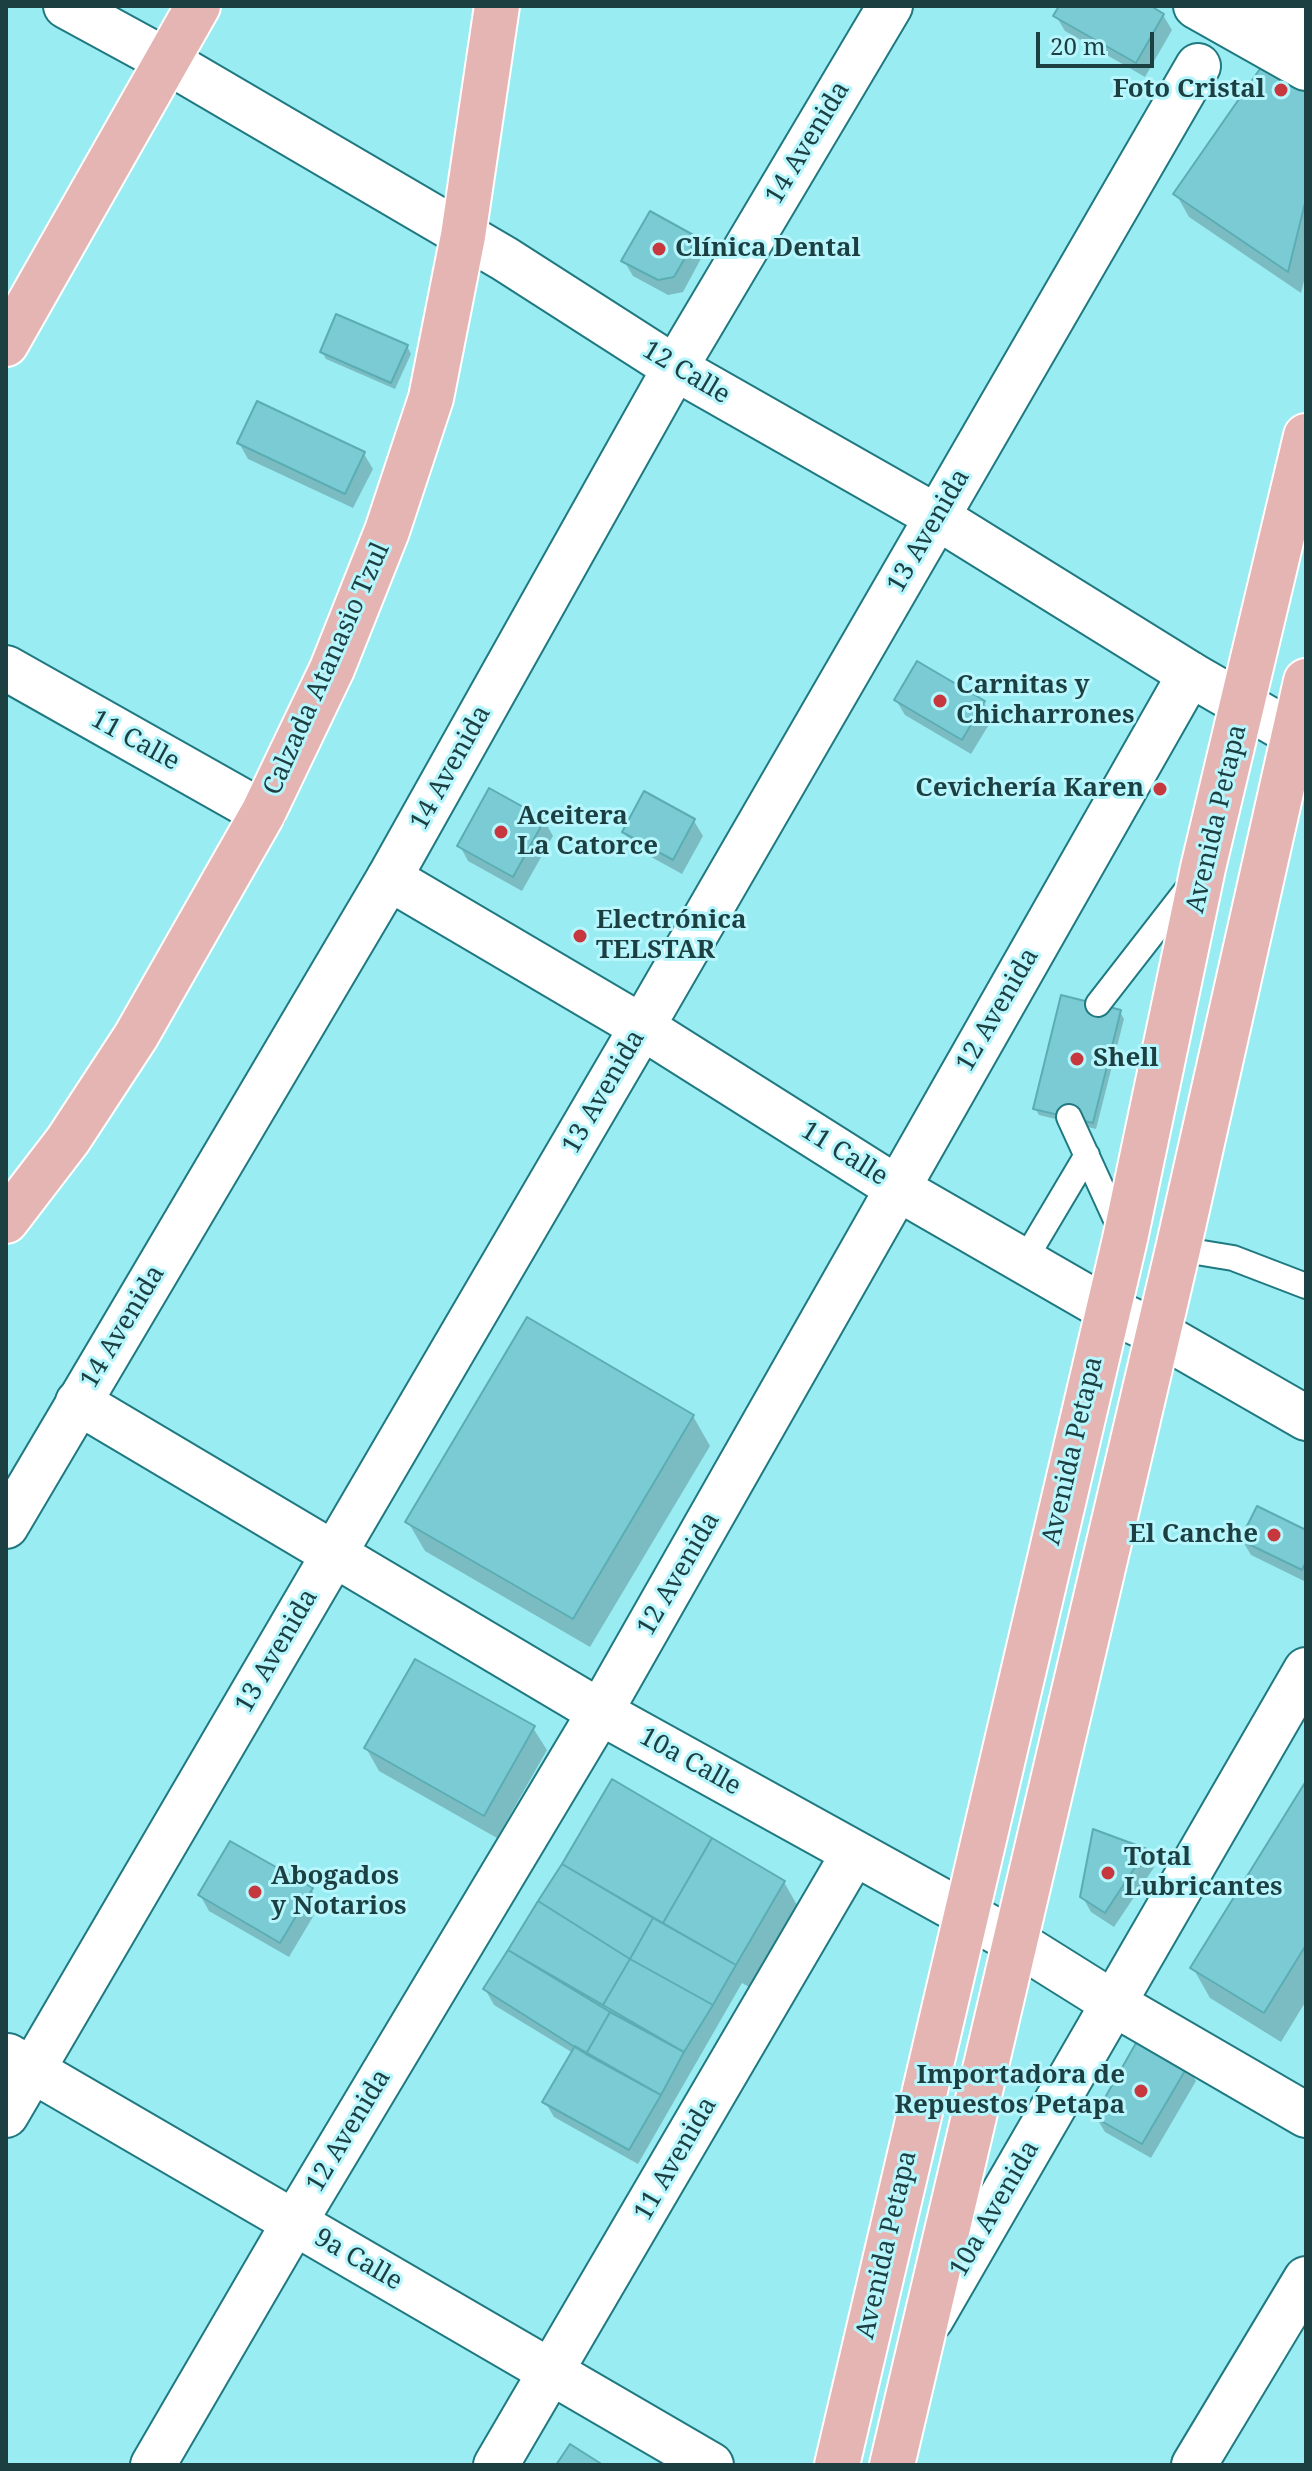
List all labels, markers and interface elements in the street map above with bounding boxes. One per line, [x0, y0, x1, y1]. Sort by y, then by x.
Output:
scale bar [1040, 16, 1158, 66]
text: 20 m [1050, 29, 1106, 62]
place label: Foto Cristal [1113, 74, 1265, 106]
street label: 14 Avenida [759, 76, 857, 210]
marker: Foto Cristal [1272, 81, 1290, 99]
place label: Clínica Dental [675, 233, 861, 265]
marker: Clínica Dental [650, 240, 668, 258]
street label: 12 Calle [637, 335, 735, 411]
street label: 13 Avenida [881, 464, 977, 598]
street label: Calzada Atanasio Tzul [257, 538, 397, 800]
place label: Carnitas y Chicharrones [956, 670, 1134, 732]
marker: Carnitas y Chicharrones [931, 692, 949, 710]
street label: 14 Avenida [404, 700, 498, 836]
street label: 11 Calle [85, 704, 185, 778]
street label: Avenida Petapa [1180, 722, 1254, 916]
place label: Cevichería Karen [915, 773, 1144, 805]
marker: Cevichería Karen [1151, 780, 1169, 798]
place label: Aceitera La Catorce [517, 801, 658, 862]
marker: Aceitera La Catorce [492, 823, 510, 841]
place label: Electrónica TELSTAR [596, 905, 747, 966]
marker: Electrónica TELSTAR [571, 927, 589, 945]
street label: 12 Avenida [950, 943, 1046, 1077]
street label: 13 Avenida [556, 1025, 652, 1159]
place label: Shell [1093, 1043, 1159, 1075]
marker: Shell [1068, 1050, 1086, 1068]
street label: 11 Calle [795, 1115, 893, 1193]
street label: 14 Avenida [74, 1260, 172, 1394]
street label: Avenida Petapa [1036, 1354, 1110, 1548]
street label: 12 Avenida [631, 1507, 727, 1641]
place label: El Canche [1129, 1519, 1258, 1551]
marker: El Canche [1265, 1526, 1283, 1544]
street label: 13 Avenida [229, 1584, 325, 1718]
street label: 10a Calle [634, 1721, 746, 1803]
place label: Total Lubricantes [1124, 1842, 1283, 1904]
place label: Abogados y Notarios [271, 1861, 407, 1922]
marker: Total Lubricantes [1099, 1864, 1117, 1882]
marker: Abogados y Notarios [246, 1883, 264, 1901]
place label: Importadora de Repuestos Petapa [894, 2060, 1125, 2122]
street label: 12 Avenida [300, 2064, 398, 2198]
marker: Importadora de Repuestos Petapa [1132, 2082, 1150, 2100]
street label: 11 Avenida [628, 2092, 724, 2226]
street label: 10a Avenida [944, 2135, 1046, 2283]
street label: Avenida Petapa [850, 2148, 924, 2342]
street label: 9a Calle [308, 2222, 408, 2298]

